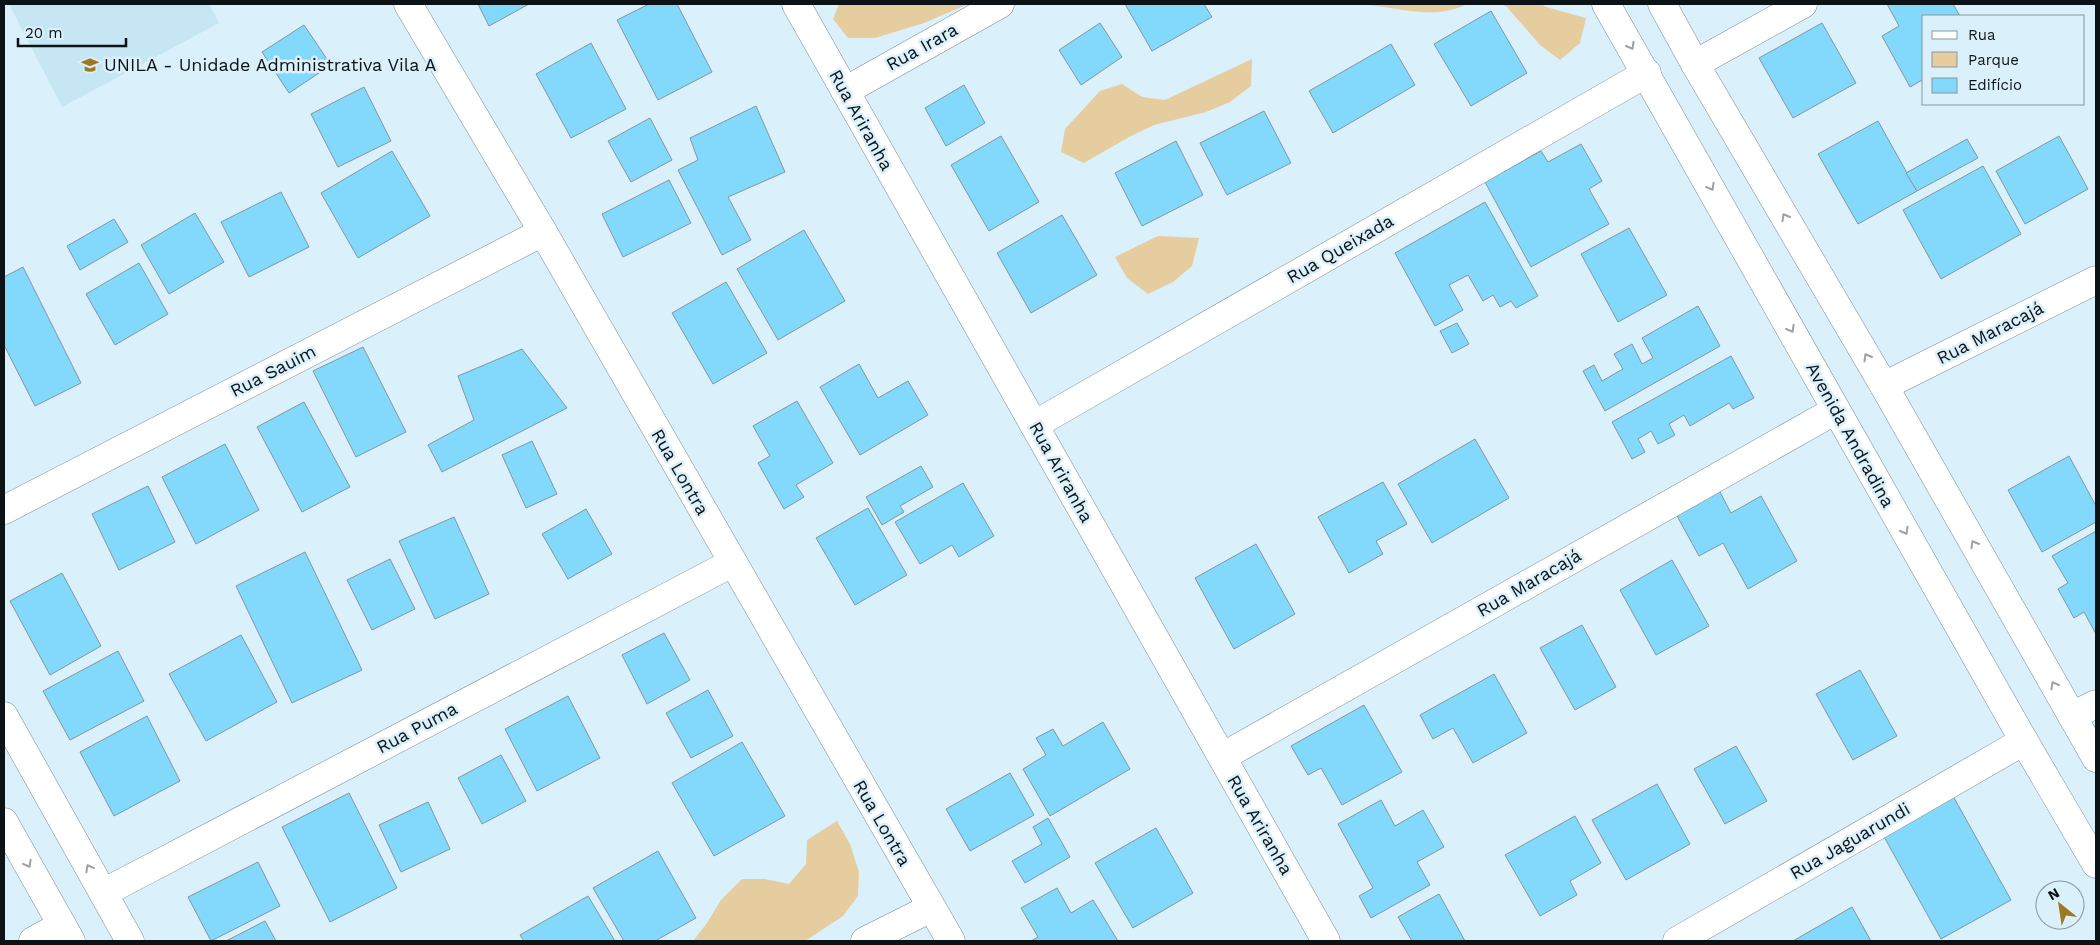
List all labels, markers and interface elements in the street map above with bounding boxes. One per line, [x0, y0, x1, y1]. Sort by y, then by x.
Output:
scale bar [18, 15, 125, 47]
legend [1922, 15, 2085, 105]
street label: Rua Irara [882, 18, 961, 75]
text: 20 m [25, 24, 63, 42]
text: Rua [1968, 26, 1996, 44]
one-way arrow [1624, 40, 1634, 49]
text: Parque [1968, 51, 2019, 69]
place label: UNILA - Unidade Administrativa Vila A [104, 54, 437, 75]
school or university icon: UNILA - Unidade Administrativa Vila A [80, 55, 100, 75]
street label: Rua Ariranha [825, 66, 898, 174]
text: Edifício [1968, 76, 2022, 94]
one-way arrow [1705, 182, 1715, 191]
street label: Rua Queixada [1283, 210, 1397, 288]
one-way arrow [1782, 214, 1792, 223]
street label: Rua Maracajá [1933, 297, 2047, 368]
one-way arrow [1784, 324, 1794, 333]
street label: Rua Sauim [226, 340, 319, 401]
one-way arrow [1864, 354, 1874, 363]
street label: Avenida Andradina [1802, 359, 1899, 511]
street label: Rua Ariranha [1025, 418, 1098, 526]
street label: Rua Lontra [647, 425, 714, 519]
one-way arrow [1899, 526, 1909, 535]
one-way arrow [1970, 540, 1980, 549]
street label: Rua Maracajá [1473, 544, 1585, 621]
one-way arrow [2051, 682, 2061, 691]
street label: Rua Puma [373, 698, 461, 758]
street label: Rua Ariranha [1223, 771, 1297, 878]
street label: Rua Lontra [849, 776, 916, 870]
street label: Rua Jaguarundi [1786, 798, 1913, 883]
one-way arrow [21, 859, 31, 868]
one-way arrow [85, 865, 95, 874]
north arrow [2035, 880, 2085, 930]
text: N [2045, 884, 2062, 903]

